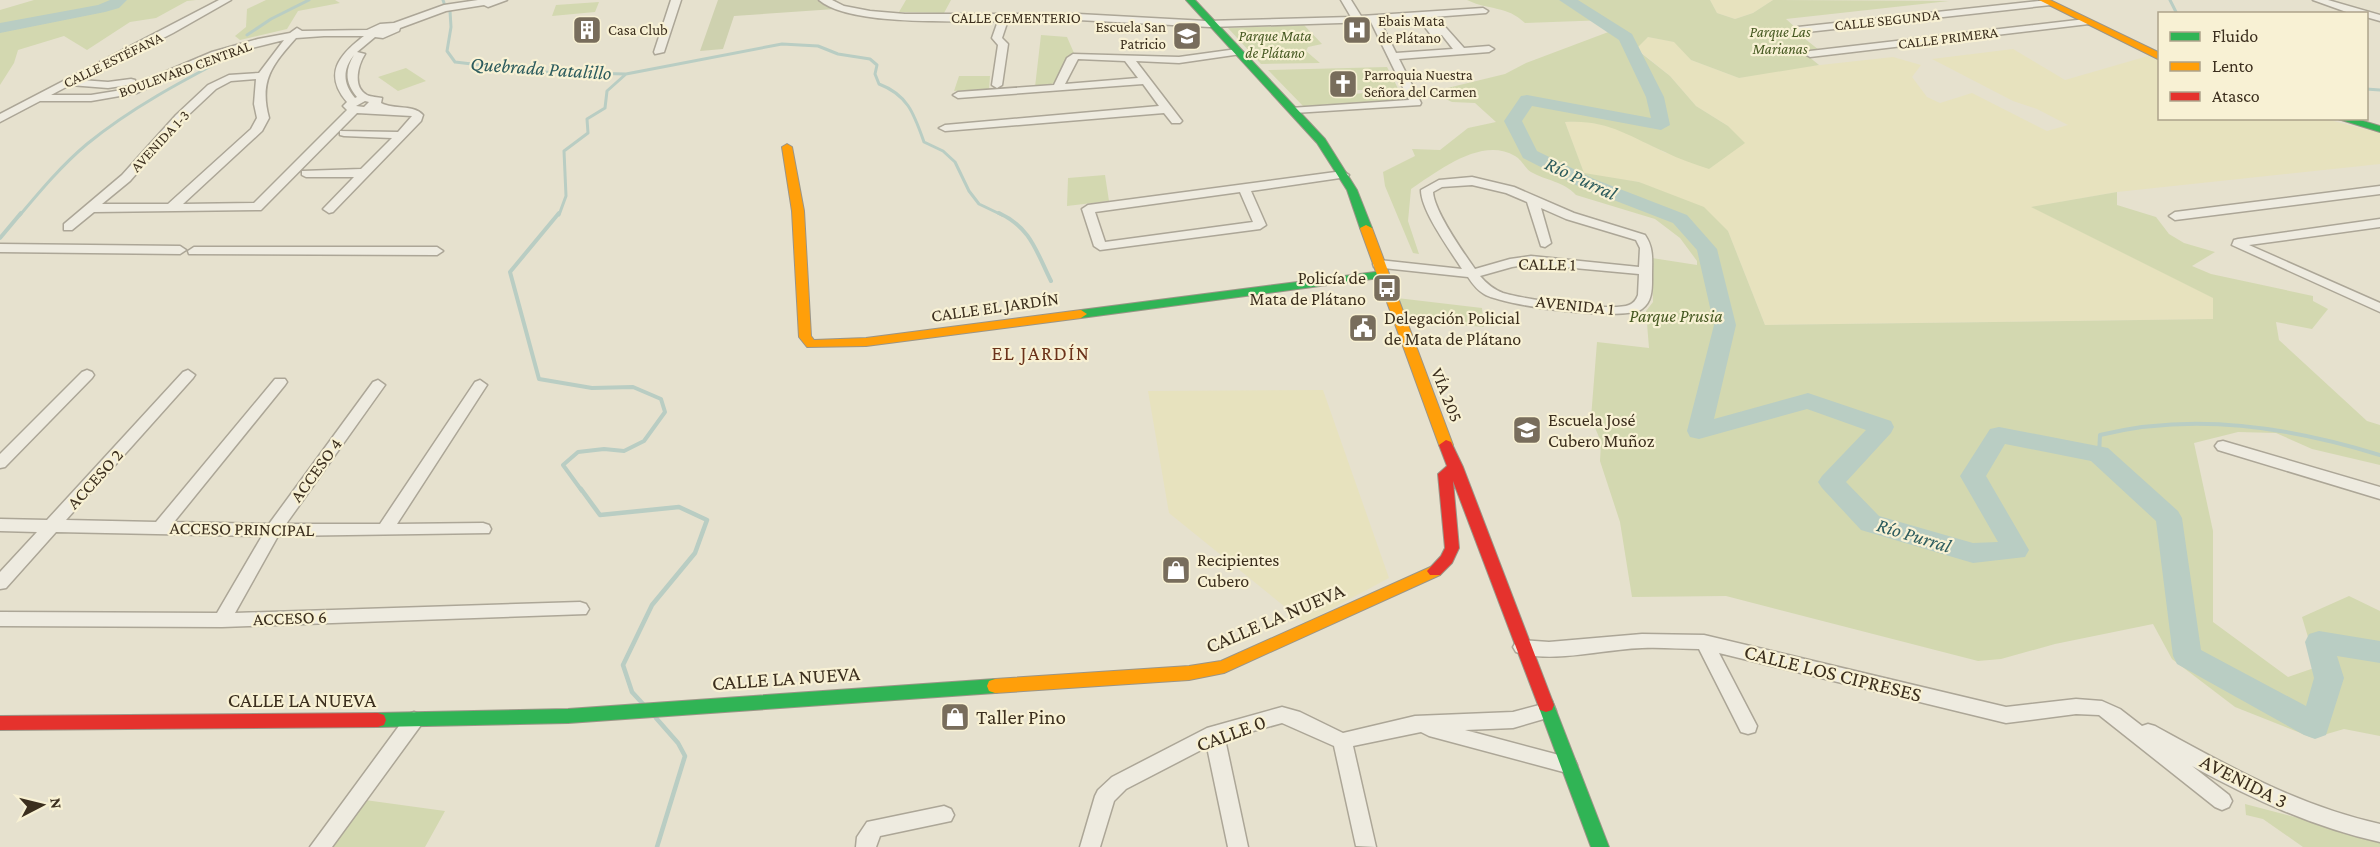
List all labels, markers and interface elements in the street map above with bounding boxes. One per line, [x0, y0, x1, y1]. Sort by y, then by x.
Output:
street label: CALLE SEGUNDA [1834, 6, 1941, 33]
street label: CALLE CEMENTERIO [951, 10, 1081, 26]
legend [2158, 12, 2368, 120]
place label: Ebais Mata de Plátano [1378, 13, 1445, 46]
building icon: Casa Club [571, 14, 603, 46]
hospital icon: Ebais Mata de Plátano [1341, 14, 1373, 46]
place label: Escuela San Patricio [1095, 19, 1166, 52]
school or university icon: Escuela San Patricio [1171, 20, 1203, 52]
place label: Casa Club [608, 22, 668, 38]
park label: Parque Las Marianas [1749, 24, 1811, 57]
street label: CALLE PRIMERA [1897, 24, 1999, 52]
text: Fluido [2212, 26, 2258, 46]
park label: Parque Mata de Plátano [1239, 28, 1311, 61]
street label: CALLE ESTÉFANA [61, 29, 166, 91]
street label: BOULEVARD CENTRAL [117, 37, 254, 100]
water label: Quebrada Patalillo [470, 52, 612, 84]
text: Lento [2212, 56, 2253, 76]
place label: Parroquia Nuestra Señora del Carmen [1364, 67, 1477, 100]
church icon: Parroquia Nuestra Señora del Carmen [1327, 68, 1359, 100]
text: Atasco [2212, 86, 2260, 106]
street label: AVENIDA 1-3 [128, 107, 192, 175]
water label: Río Purral [1542, 152, 1621, 205]
street label: CALLE 1 [1518, 253, 1576, 275]
place label: Policía de Mata de Plátano [1249, 268, 1366, 309]
bus stop icon: Policía de Mata de Plátano [1371, 272, 1403, 304]
street label: CALLE EL JARDÍN [930, 288, 1060, 326]
street label: AVENIDA 1 [1535, 291, 1615, 319]
park label: Parque Prusia [1629, 306, 1723, 326]
place label: Delegación Policial de Mata de Plátano [1384, 308, 1521, 349]
public building icon: Delegación Policial de Mata de Plátano [1347, 312, 1379, 344]
district label: EL JARDÍN [991, 342, 1091, 365]
street label: VÍA 205 [1427, 365, 1467, 425]
place label: Escuela José Cubero Muñoz [1548, 410, 1655, 451]
school or university icon: Escuela José Cubero Muñoz [1511, 414, 1543, 446]
street label: ACCESO 4 [286, 434, 346, 506]
street label: ACCESO 2 [63, 445, 127, 513]
water label: Río Purral [1874, 513, 1955, 557]
street label: ACCESO PRINCIPAL [169, 518, 315, 540]
place label: Recipientes Cubero [1197, 550, 1279, 591]
shop icon: Recipientes Cubero [1160, 554, 1192, 586]
street label: CALLE LA NUEVA [1202, 578, 1348, 658]
street label: ACCESO 6 [253, 607, 327, 629]
street label: CALLE LOS CIPRESES [1742, 639, 1924, 707]
street label: CALLE LA NUEVA [711, 661, 861, 695]
street label: CALLE LA NUEVA [228, 688, 376, 712]
shop icon: Taller Pino [939, 701, 971, 733]
place label: Taller Pino [976, 705, 1066, 729]
street label: CALLE 0 [1193, 709, 1269, 757]
street label: AVENIDA 3 [2196, 749, 2292, 813]
north arrow [12, 775, 72, 835]
text: N [47, 797, 66, 810]

